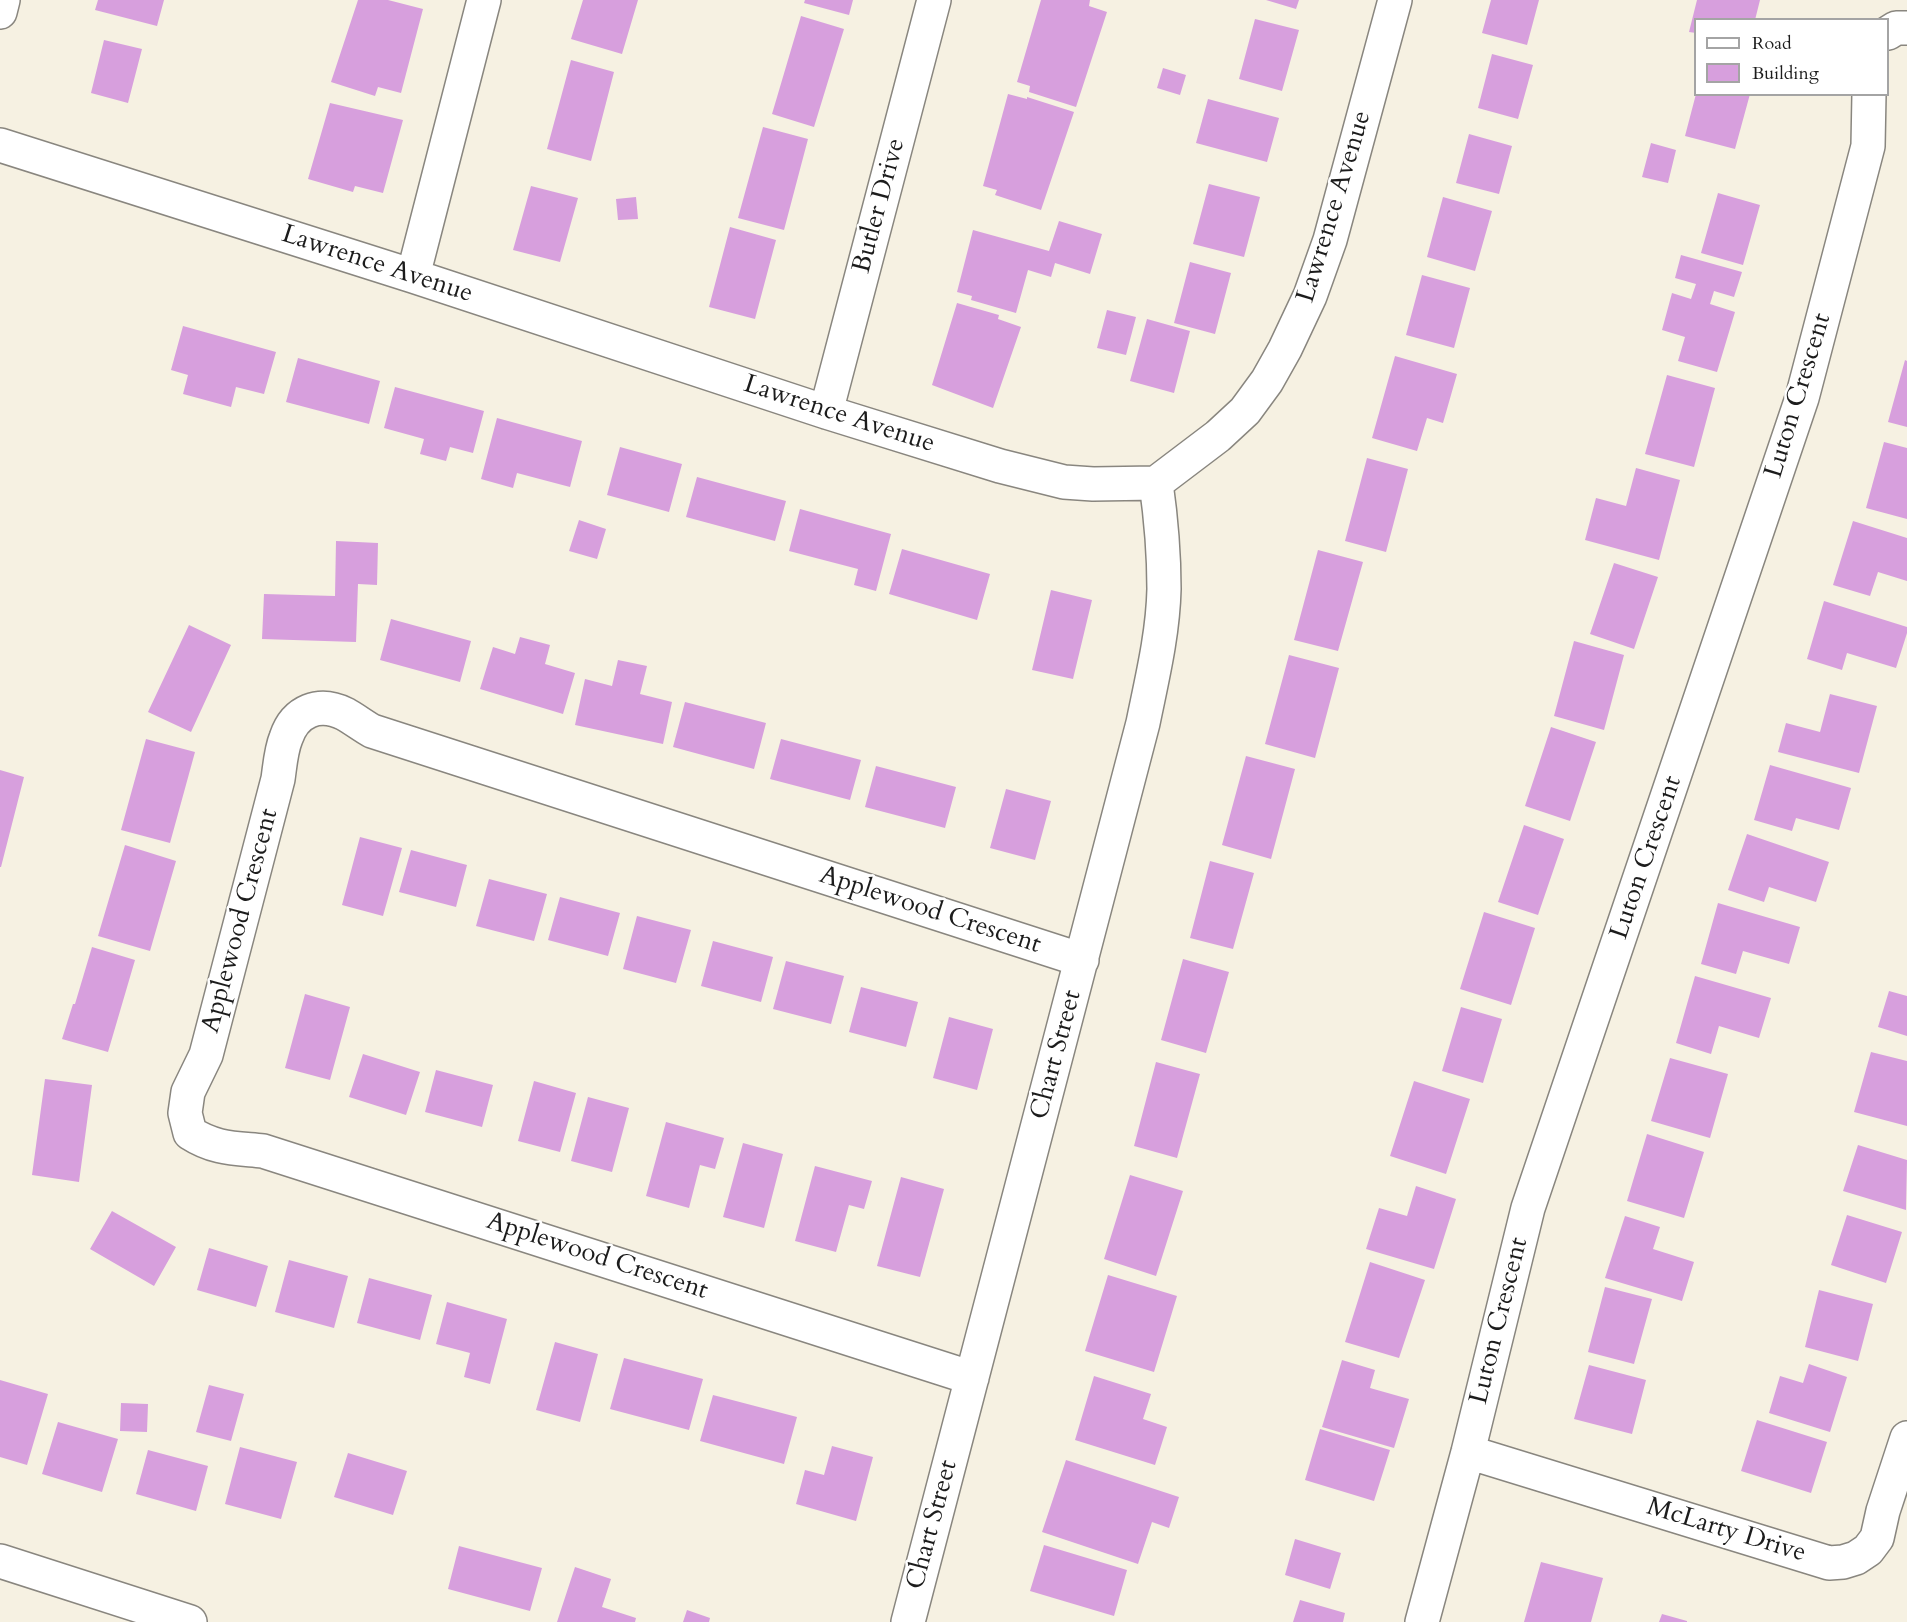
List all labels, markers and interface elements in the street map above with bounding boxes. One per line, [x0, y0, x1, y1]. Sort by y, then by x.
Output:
legend [1694, 18, 1889, 96]
text: Road [1752, 31, 1792, 56]
text: Building [1752, 61, 1819, 86]
street label: Lawrence Avenue [1291, 107, 1379, 307]
street label: Butler Drive [847, 135, 913, 277]
street label: Lawrence Avenue [278, 219, 476, 311]
street label: Luton Crescent [1759, 310, 1839, 482]
street label: Lawrence Avenue [740, 369, 938, 461]
street label: Luton Crescent [1604, 772, 1690, 944]
street label: Applewood Crescent [196, 805, 286, 1037]
street label: Applewood Crescent [815, 860, 1045, 962]
street label: Chart Street [1025, 987, 1089, 1123]
street label: Applewood Crescent [482, 1206, 712, 1308]
street label: Luton Crescent [1464, 1234, 1536, 1408]
street label: Chart Street [901, 1457, 965, 1593]
street label: McLarty Drive [1643, 1492, 1809, 1570]

